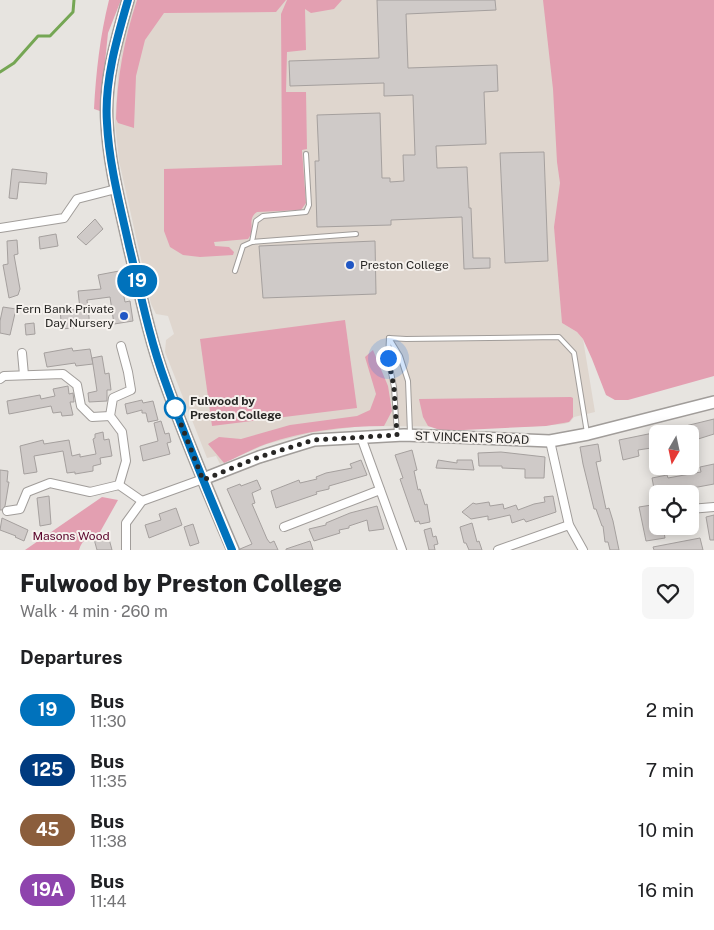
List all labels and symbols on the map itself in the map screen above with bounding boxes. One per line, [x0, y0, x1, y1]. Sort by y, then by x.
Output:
place label: Preston College [360, 258, 449, 272]
marker: Preston College [344, 259, 356, 271]
line badge: 19 [114, 265, 160, 297]
place label: Fern Bank Private Day Nursery [16, 302, 115, 330]
marker: Fern Bank Private Day Nursery [118, 310, 130, 322]
your location [376, 346, 401, 371]
place label: Fulwood by Preston College [190, 394, 282, 422]
marker: Fulwood by Preston College [164, 397, 186, 419]
north arrow [649, 425, 699, 475]
street label: ST VINCENTS ROAD [415, 429, 529, 447]
park label: Masons Wood [32, 529, 110, 543]

